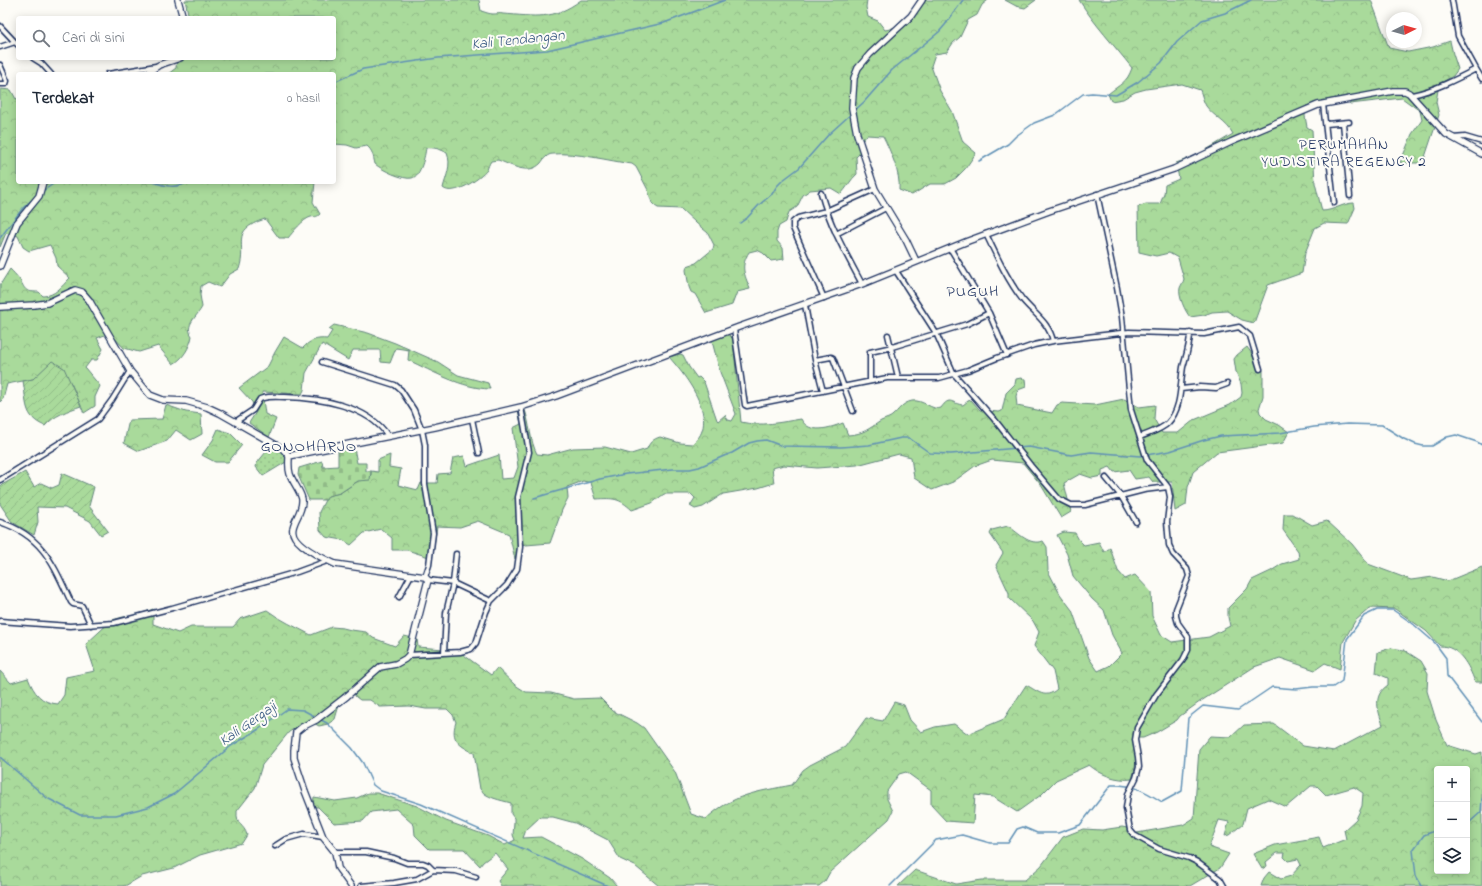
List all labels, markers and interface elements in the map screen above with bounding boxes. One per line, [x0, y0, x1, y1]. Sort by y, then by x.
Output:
north arrow [1386, 12, 1422, 48]
search box [16, 16, 336, 60]
water label: Kali Tendangan [470, 24, 566, 57]
icon: search [30, 27, 52, 49]
text: Cari di sini [62, 27, 125, 49]
text: Terdekat [32, 86, 94, 111]
text: 0 hasil [287, 89, 320, 108]
district label: PERUMAHAN YUDISTIRA REGENCY 2 [1261, 134, 1427, 173]
district label: PUGUH [947, 280, 999, 304]
district label: GONOHARJO [261, 435, 357, 459]
water label: Kali Gergaji [215, 695, 283, 753]
map controls [1434, 766, 1470, 874]
button: + [1434, 766, 1470, 802]
button: − [1434, 802, 1470, 838]
button: layers [1434, 838, 1470, 874]

